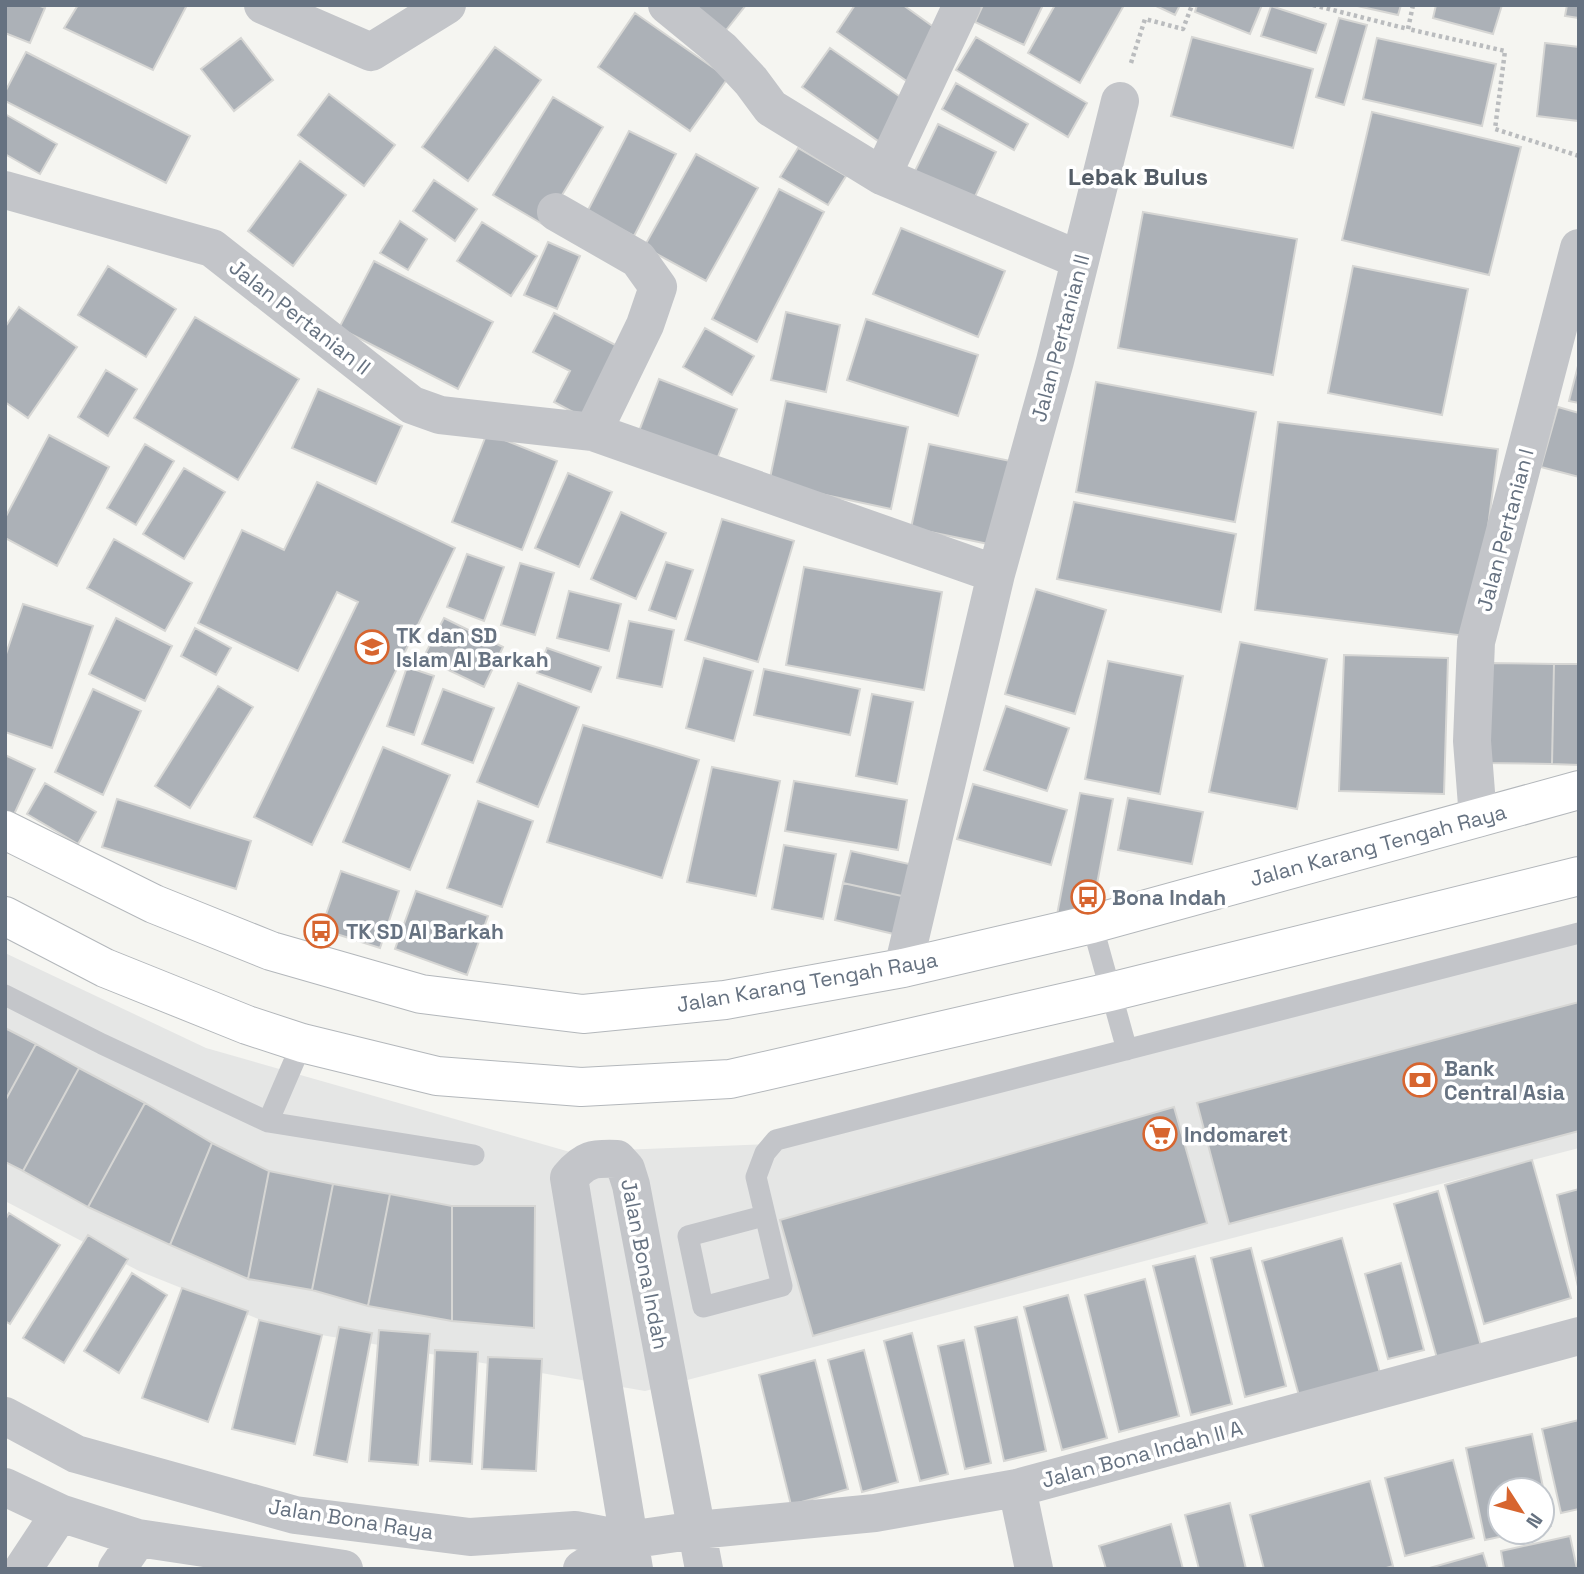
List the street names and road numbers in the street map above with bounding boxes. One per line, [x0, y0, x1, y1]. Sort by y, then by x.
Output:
street label: Jalan Pertanian II [1025, 251, 1095, 425]
street label: Jalan Pertanian II [224, 253, 376, 381]
street label: Jalan Pertanian I [1470, 446, 1540, 614]
street label: Jalan Karang Tengah Raya [1247, 798, 1509, 892]
street label: Jalan Karang Tengah Raya [674, 946, 940, 1018]
street label: Jalan Bona Indah [615, 1176, 675, 1352]
street label: Jalan Bona Indah II A [1038, 1414, 1246, 1494]
street label: Jalan Bona Raya [267, 1493, 435, 1545]

